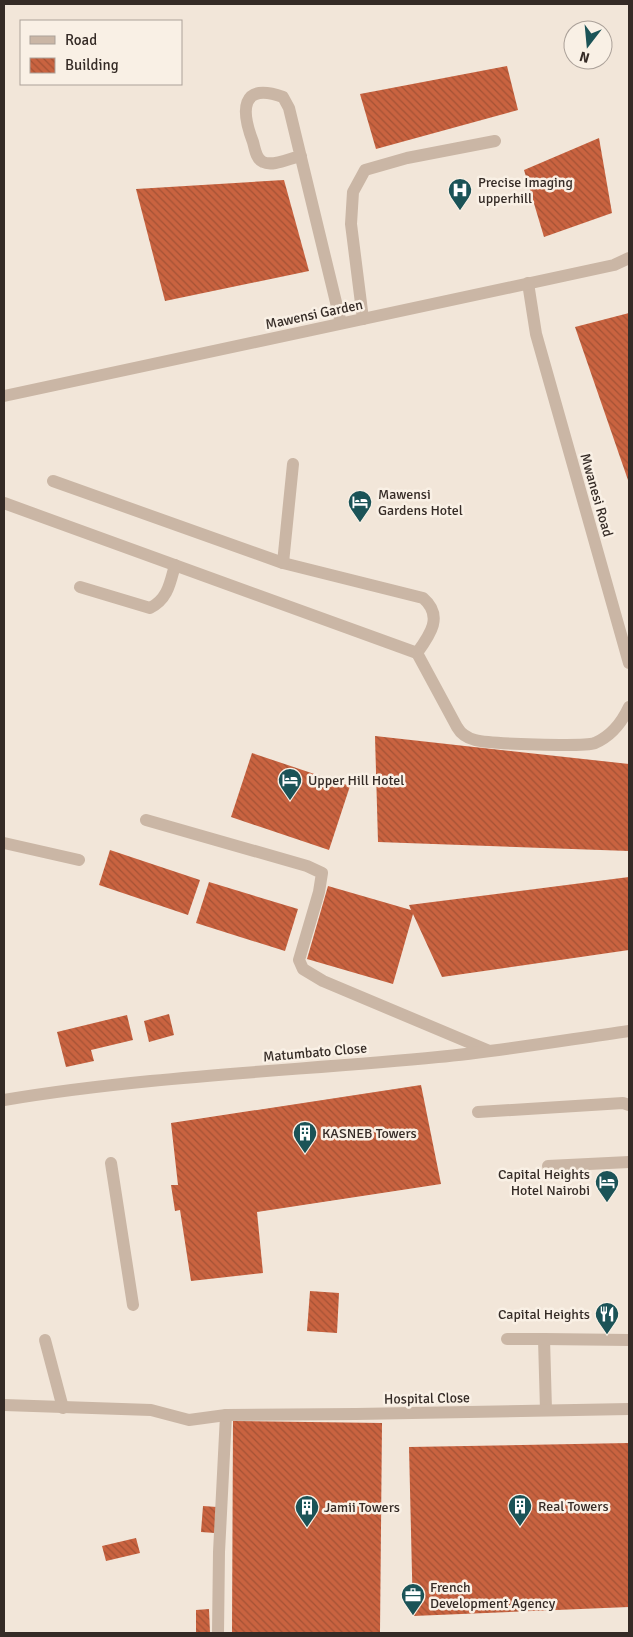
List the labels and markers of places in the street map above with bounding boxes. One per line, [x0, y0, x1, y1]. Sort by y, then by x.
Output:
place label: Precise Imaging upperhill [478, 174, 573, 207]
hospital icon: Precise Imaging upperhill [447, 177, 473, 211]
place label: Mawensi Gardens Hotel [378, 486, 463, 519]
hotel icon: Mawensi Gardens Hotel [347, 489, 373, 523]
hotel icon: Upper Hill Hotel [277, 767, 303, 801]
place label: Upper Hill Hotel [308, 772, 404, 789]
building icon: KASNEB Towers [292, 1120, 318, 1154]
place label: KASNEB Towers [322, 1125, 417, 1142]
place label: Capital Heights Hotel Nairobi [498, 1166, 590, 1199]
hotel icon: Capital Heights Hotel Nairobi [594, 1169, 620, 1203]
restaurant icon: Capital Heights [594, 1301, 620, 1335]
place label: Capital Heights [498, 1306, 590, 1323]
building icon: Real Towers [507, 1493, 533, 1527]
building icon: Jamii Towers [294, 1494, 320, 1528]
place label: Real Towers [538, 1498, 609, 1515]
place label: Jamii Towers [324, 1499, 400, 1516]
place label: French Development Agency [430, 1579, 556, 1612]
office icon: French Development Agency [400, 1582, 426, 1616]

